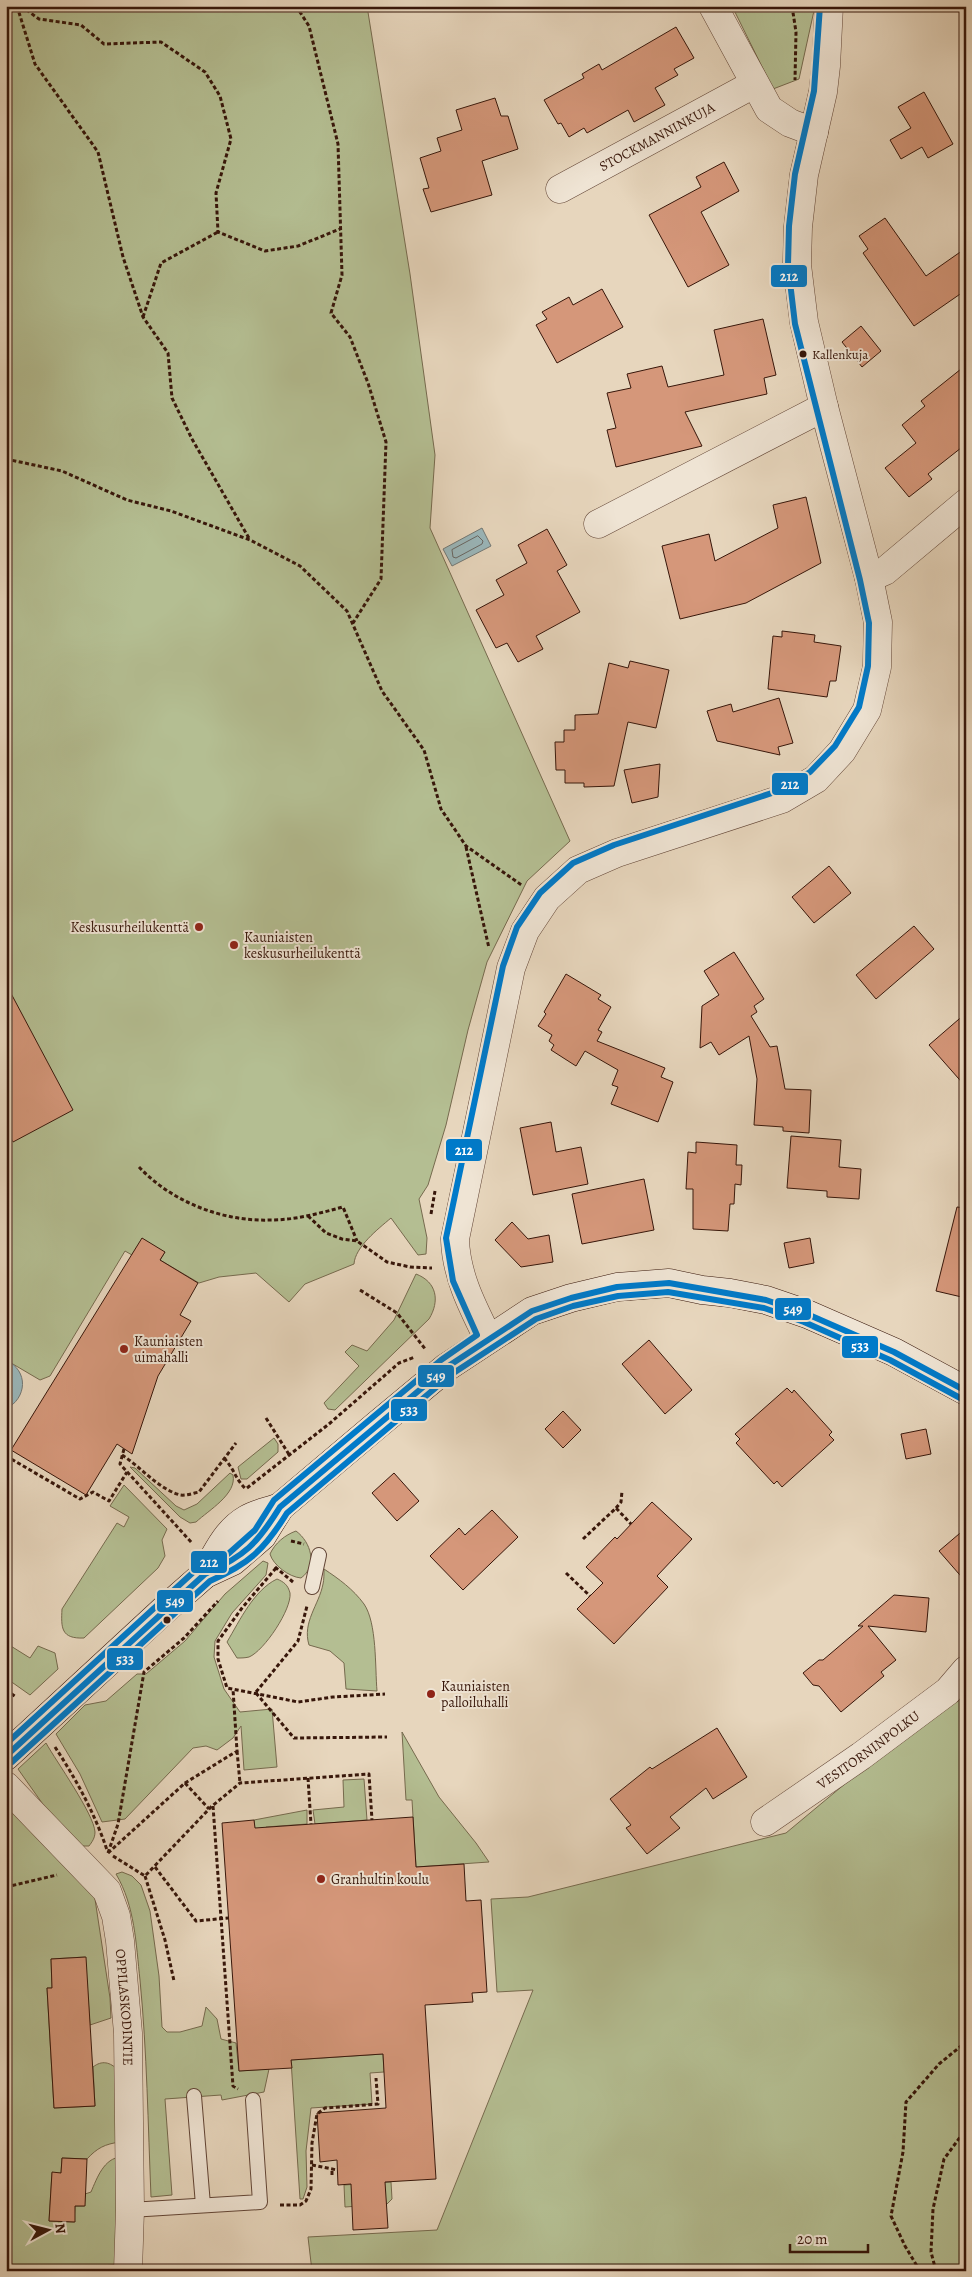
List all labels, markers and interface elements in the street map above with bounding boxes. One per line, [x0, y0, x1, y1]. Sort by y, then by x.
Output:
street label: STOCKMANNINKUJA [596, 98, 719, 176]
line badge: 212 [770, 264, 808, 288]
text: 212 [780, 267, 799, 286]
place label: Kallenkuja [812, 346, 868, 363]
marker: Kallenkuja [798, 349, 808, 359]
line badge: 212 [771, 772, 809, 796]
text: 212 [781, 775, 800, 794]
place label: Keskusurheilukenttä [71, 918, 189, 937]
marker: Keskusurheilukenttä [193, 921, 205, 933]
place label: Kauniaisten keskusurheilukenttä [244, 928, 361, 963]
marker: Kauniaisten keskusurheilukenttä [228, 939, 240, 951]
line badge: 212 [445, 1138, 483, 1162]
text: 212 [455, 1141, 474, 1160]
line badge: 549 [774, 1297, 812, 1321]
text: 549 [783, 1300, 803, 1319]
place label: Kauniaisten uimahalli [134, 1332, 203, 1367]
line badge: 533 [841, 1335, 879, 1359]
text: 533 [851, 1337, 869, 1356]
marker: Kauniaisten uimahalli [118, 1343, 130, 1355]
line badge: 549 [417, 1364, 455, 1388]
text: 549 [426, 1367, 446, 1386]
line badge: 533 [390, 1398, 428, 1422]
text: 533 [400, 1401, 418, 1420]
line badge: 212 [190, 1550, 228, 1574]
text: 212 [200, 1553, 219, 1572]
line badge: 549 [156, 1589, 194, 1613]
text: 549 [165, 1592, 185, 1611]
unlabelled marker [162, 1615, 172, 1625]
line badge: 533 [106, 1647, 144, 1671]
text: 533 [116, 1650, 134, 1669]
place label: Kauniaisten palloiluhalli [441, 1677, 510, 1712]
marker: Kauniaisten palloiluhalli [425, 1688, 437, 1700]
street label: VESITORNINPOLKU [812, 1706, 924, 1794]
place label: Granhultin koulu [331, 1870, 430, 1889]
marker: Granhultin koulu [315, 1873, 327, 1885]
street label: OPPILASKODINTIE [111, 1948, 137, 2066]
north arrow [22, 2204, 72, 2254]
text: N [50, 2222, 70, 2235]
scale bar [790, 2222, 867, 2254]
text: 20 m [797, 2229, 828, 2249]

